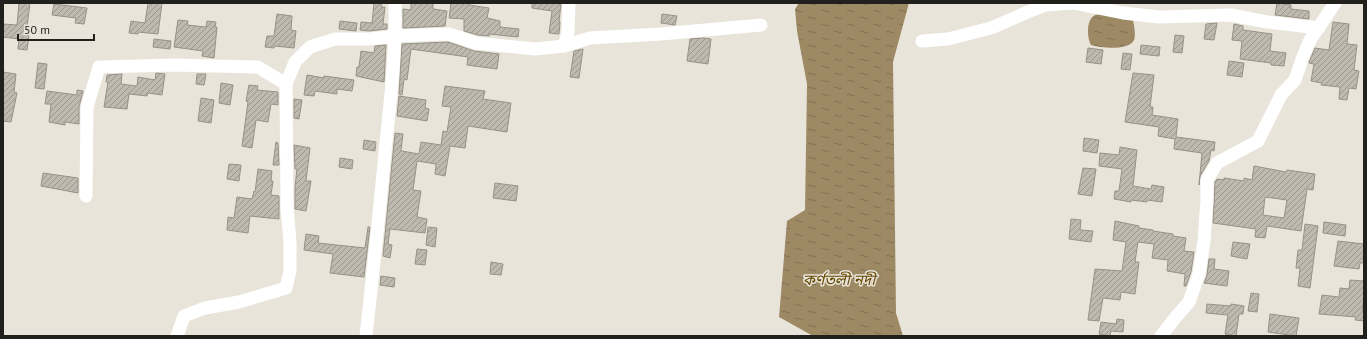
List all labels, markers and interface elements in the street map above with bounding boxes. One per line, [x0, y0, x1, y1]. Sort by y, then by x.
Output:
scale bar [18, 16, 94, 42]
text: 50 m [24, 22, 50, 37]
water label: কর্ণতলী নদী [803, 270, 878, 289]

